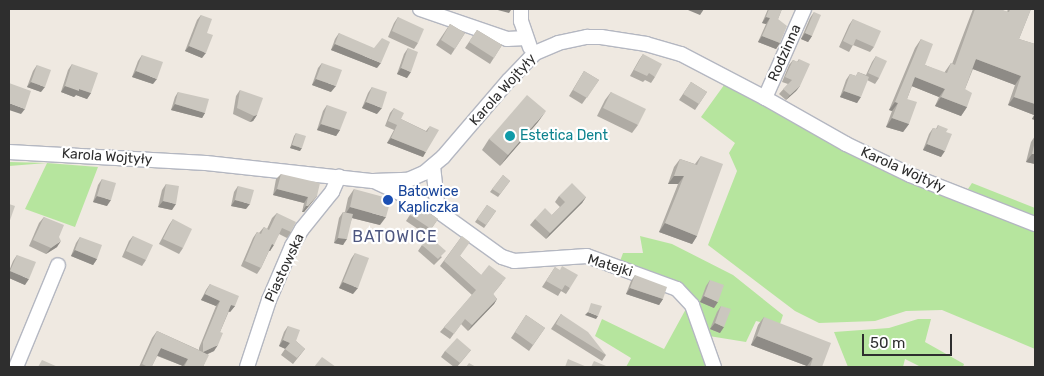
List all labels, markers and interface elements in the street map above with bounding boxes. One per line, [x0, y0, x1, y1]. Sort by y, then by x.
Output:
street label: Rodzinna [765, 22, 805, 84]
street label: Karola Wojtyły [466, 51, 540, 129]
place label: Estetica Dent [520, 128, 608, 144]
marker: Estetica Dent [504, 130, 516, 142]
street label: Karola Wojtyły [858, 144, 948, 196]
street label: Karola Wojtyły [61, 145, 153, 169]
place label: Batowice Kapliczka [398, 184, 459, 216]
marker: Batowice Kapliczka [382, 194, 394, 206]
district label: BATOWICE [351, 227, 439, 247]
street label: Piastowska [262, 231, 308, 305]
street label: Matejki [585, 251, 635, 281]
scale bar [864, 324, 954, 356]
text: 50 m [870, 334, 905, 352]

